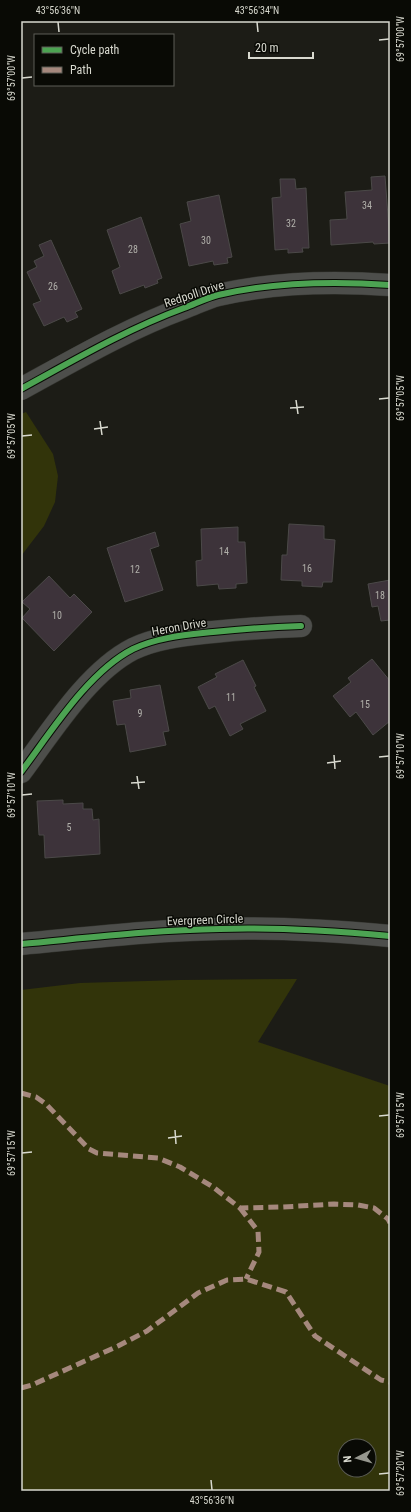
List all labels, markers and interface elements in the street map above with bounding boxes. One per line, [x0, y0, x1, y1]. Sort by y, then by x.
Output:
text: 43°56'36"N [36, 5, 80, 16]
text: 43°56'34"N [235, 5, 279, 16]
text: 69°57'00"W [395, 16, 406, 62]
legend [34, 34, 174, 86]
scale bar [249, 34, 313, 60]
text: 20 m [255, 41, 279, 55]
text: Cycle path [70, 43, 120, 57]
text: 69°57'00"W [6, 55, 17, 101]
text: Path [70, 63, 92, 77]
house number: 34 [362, 200, 372, 211]
house number: 32 [286, 218, 296, 229]
house number: 30 [201, 235, 211, 246]
house number: 28 [128, 244, 138, 255]
street label: Redpoll Drive [162, 278, 226, 310]
house number: 26 [48, 281, 58, 292]
text: 69°57'05"W [395, 375, 406, 421]
text: 69°57'05"W [6, 413, 17, 459]
house number: 14 [219, 546, 229, 557]
house number: 16 [302, 563, 312, 574]
house number: 12 [130, 564, 140, 575]
house number: 18 [375, 590, 385, 601]
house number: 10 [52, 610, 62, 621]
street label: Heron Drive [151, 615, 208, 639]
house number: 11 [226, 692, 236, 703]
house number: 15 [360, 699, 370, 710]
house number: 9 [138, 708, 143, 719]
text: 69°57'10"W [395, 733, 406, 779]
text: 69°57'10"W [6, 772, 17, 818]
house number: 5 [67, 822, 72, 833]
street label: Evergreen Circle [167, 912, 244, 928]
text: 69°57'15"W [395, 1092, 406, 1138]
text: 69°57'15"W [6, 1130, 17, 1176]
north arrow [337, 1438, 377, 1478]
text: 69°57'20"W [395, 1450, 406, 1496]
text: N [341, 1455, 354, 1463]
text: 43°56'36"N [190, 1495, 234, 1506]

